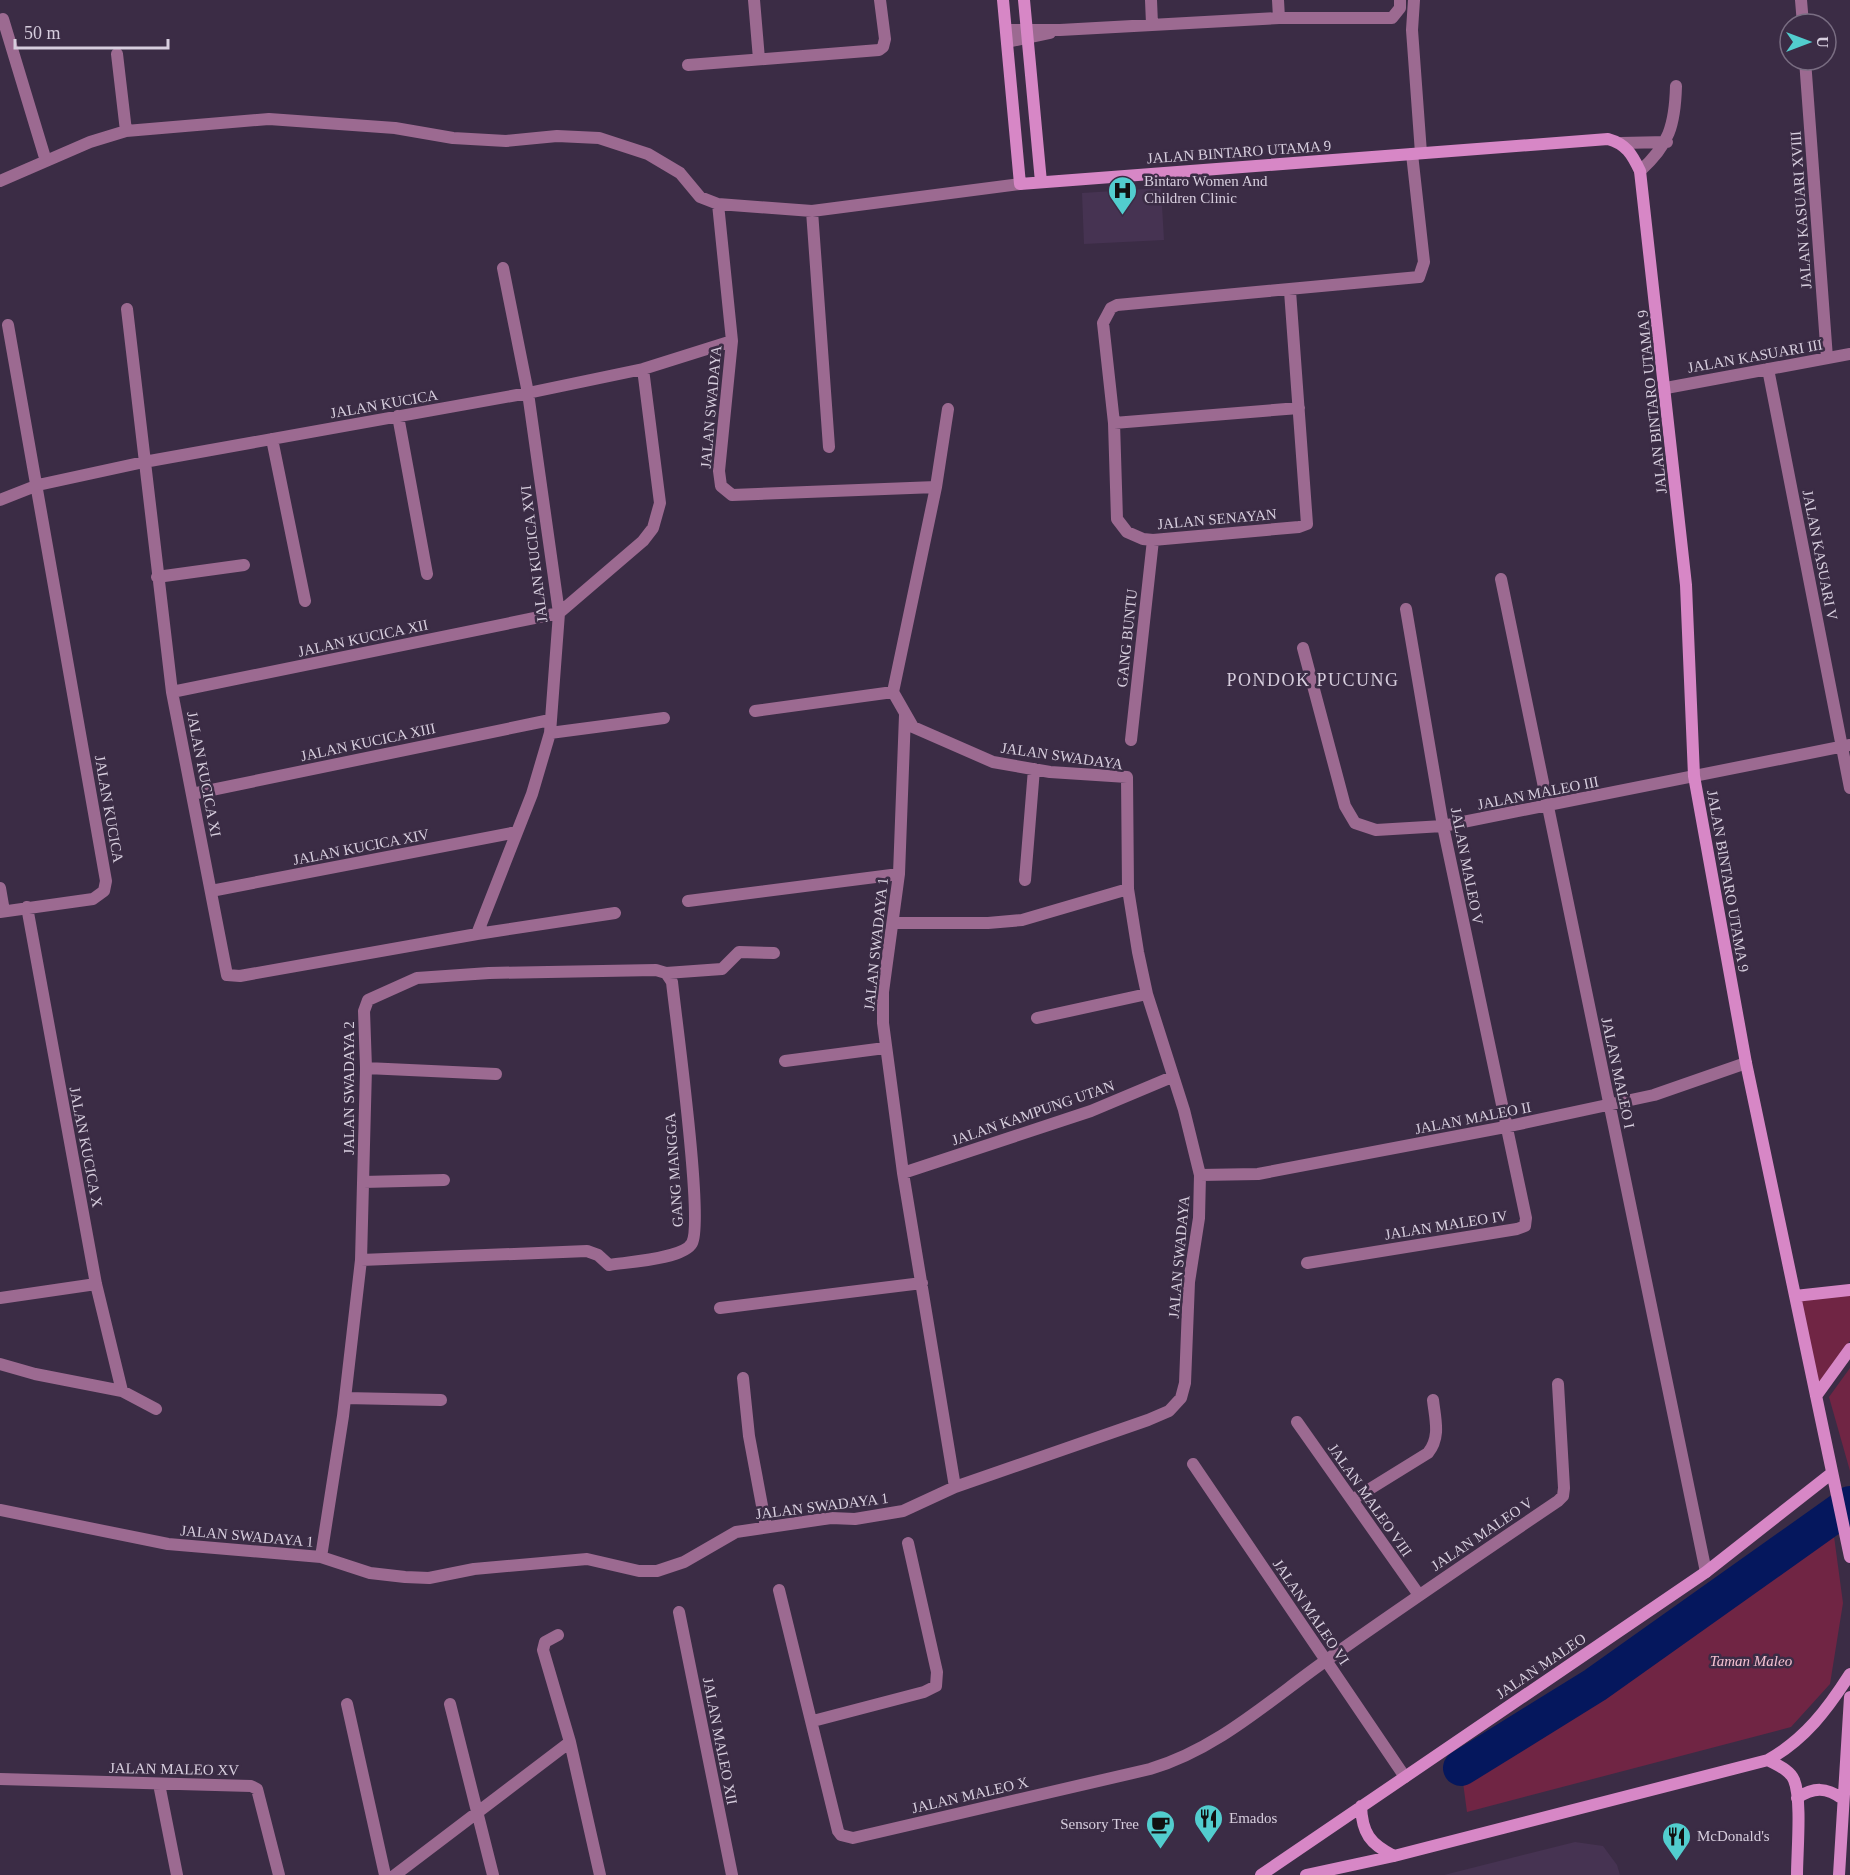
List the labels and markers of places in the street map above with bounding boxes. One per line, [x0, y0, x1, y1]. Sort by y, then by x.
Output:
place label: Bintaro Women And Children Clinic [1144, 173, 1268, 206]
hospital icon: Bintaro Women And Children Clinic [1107, 174, 1139, 216]
restaurant icon: Emados [1192, 1802, 1224, 1844]
cafe icon: Sensory Tree [1144, 1808, 1176, 1850]
place label: Emados [1229, 1810, 1277, 1826]
place label: Sensory Tree [1060, 1816, 1139, 1832]
restaurant icon: McDonald's [1660, 1820, 1692, 1862]
place label: McDonald's [1697, 1828, 1770, 1844]

